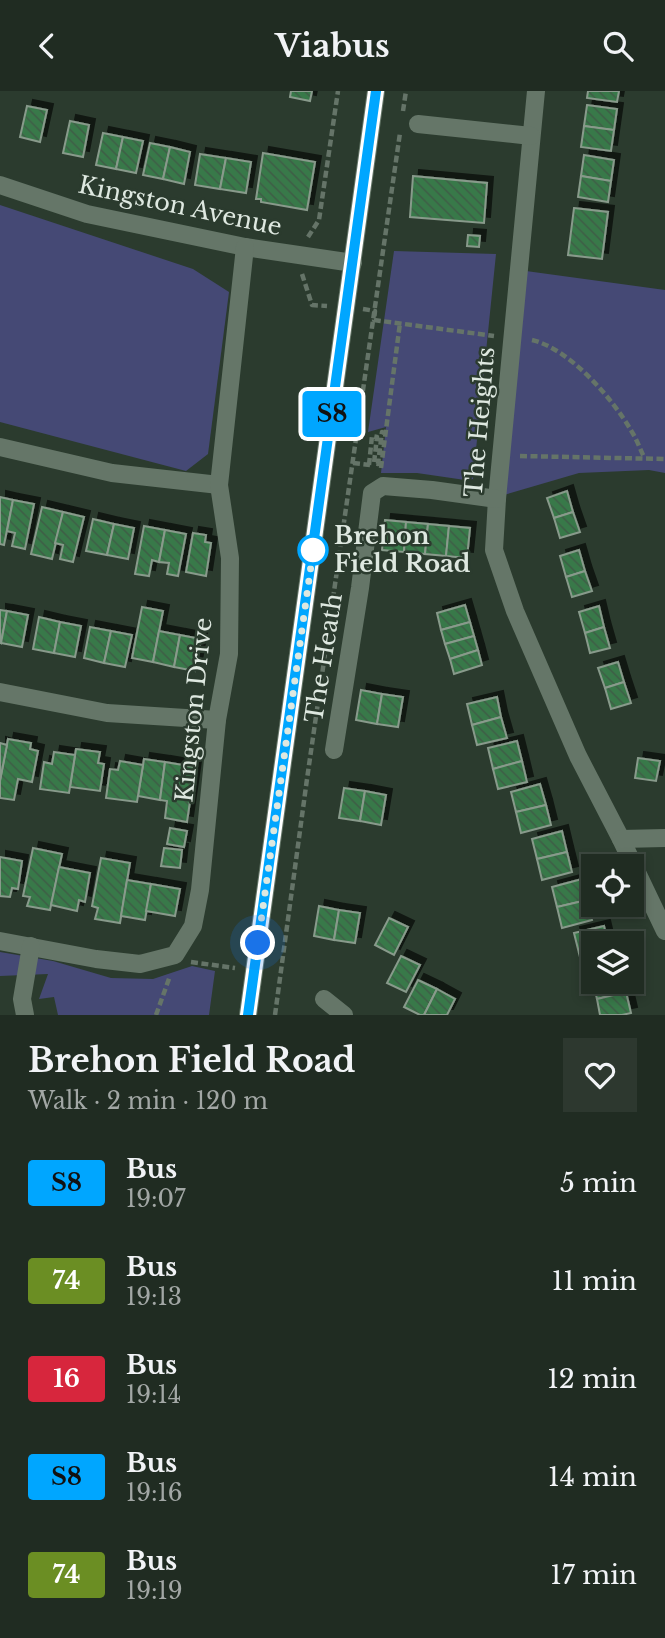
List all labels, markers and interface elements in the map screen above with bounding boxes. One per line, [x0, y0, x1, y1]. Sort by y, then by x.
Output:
text: Viabus [275, 26, 390, 66]
icon: back [28, 27, 66, 65]
icon: search [599, 27, 637, 65]
street label: Kingston Avenue [76, 170, 285, 241]
street label: The Heights [458, 346, 501, 498]
line badge: S8 [300, 391, 364, 437]
text: S8 [316, 399, 348, 428]
place label: Brehon Field Road [334, 521, 471, 578]
marker: Brehon Field Road [298, 535, 328, 565]
street label: The Heath [299, 591, 348, 725]
street label: Kingston Drive [169, 616, 218, 804]
map controls [581, 854, 644, 994]
button: locate [581, 854, 644, 917]
your location [240, 925, 275, 960]
button: layers [581, 931, 644, 994]
button: heart [563, 1038, 637, 1112]
text: Brehon Field Road [28, 1040, 356, 1081]
text: Walk · 2 min · 120 m [28, 1087, 268, 1115]
text: Bus [126, 1153, 177, 1185]
text: 5 min [560, 1167, 637, 1199]
text: S8 [51, 1168, 82, 1197]
text: 19:07 [126, 1185, 186, 1213]
text: Bus [126, 1251, 177, 1283]
text: 11 min [552, 1265, 637, 1297]
text: 74 [53, 1266, 80, 1295]
text: 19:13 [126, 1283, 182, 1311]
text: Bus [126, 1349, 177, 1381]
text: 12 min [547, 1363, 637, 1395]
text: 16 [53, 1364, 80, 1393]
text: 19:14 [126, 1381, 181, 1409]
text: Bus [126, 1447, 177, 1479]
text: 14 min [548, 1461, 637, 1493]
text: S8 [51, 1462, 82, 1491]
text: 19:16 [126, 1479, 183, 1507]
text: Bus [126, 1545, 177, 1577]
text: 17 min [550, 1559, 637, 1591]
text: 74 [53, 1560, 80, 1589]
text: 19:19 [126, 1577, 183, 1605]

